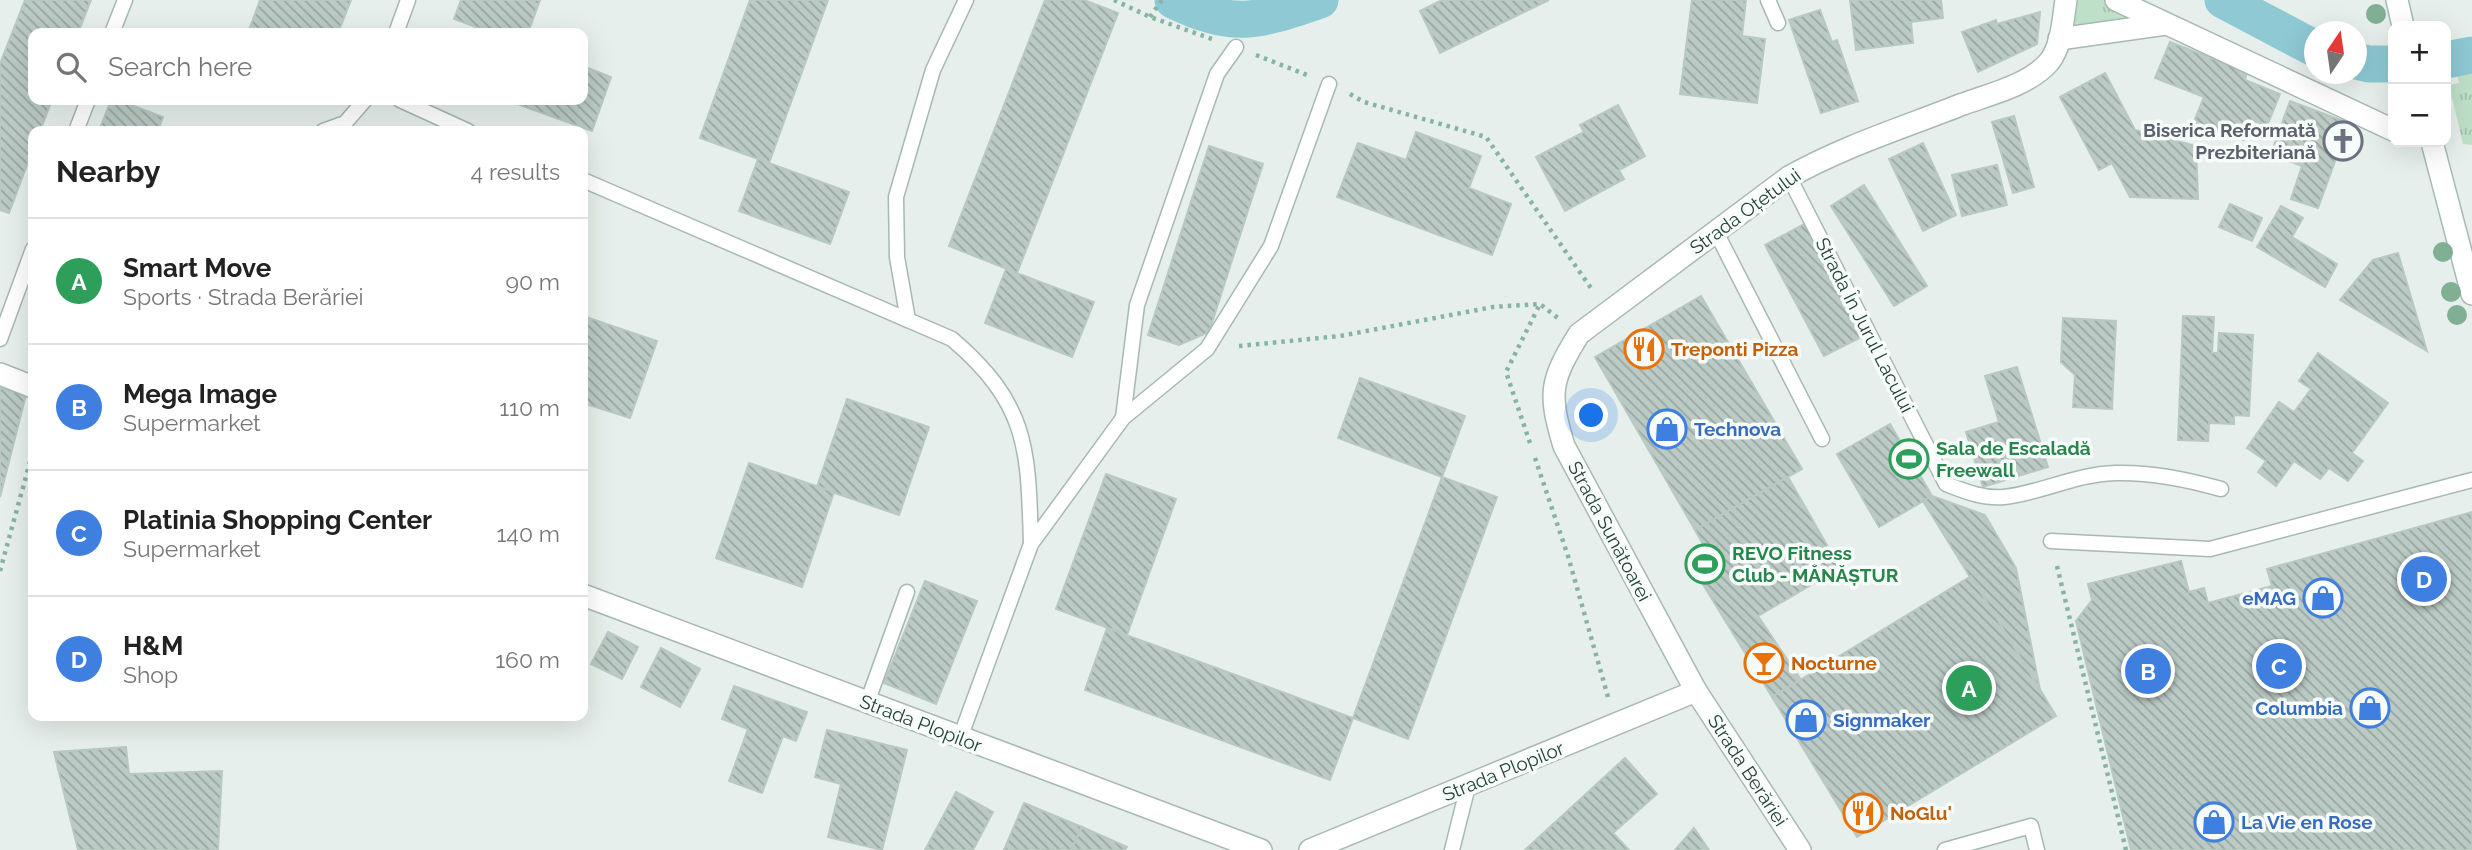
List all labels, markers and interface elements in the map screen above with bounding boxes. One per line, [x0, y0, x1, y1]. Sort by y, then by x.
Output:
north arrow [2304, 21, 2367, 84]
map controls [2388, 21, 2451, 147]
button: + [2388, 21, 2451, 84]
search box [28, 28, 588, 105]
icon: search [52, 48, 90, 86]
text: Search here [108, 52, 252, 82]
button: − [2388, 84, 2451, 147]
place label: Biserica Reformată Prezbiteriană [2143, 119, 2316, 163]
church icon: Biserica Reformată Prezbiteriană [2322, 120, 2364, 162]
text: Nearby [56, 154, 160, 189]
text: 4 results [471, 158, 560, 185]
street label: Strada Oțetului [1685, 163, 1805, 259]
street label: Strada În Jurul Lacului [1811, 234, 1919, 416]
text: Smart Move [123, 253, 271, 283]
text: A [71, 268, 87, 295]
text: 90 m [505, 268, 560, 295]
text: Sports · Strada Berăriei [123, 283, 364, 310]
restaurant icon: Treponti Pizza [1623, 328, 1665, 370]
place label: Treponti Pizza [1671, 338, 1799, 360]
text: Mega Image [123, 379, 277, 409]
text: B [71, 394, 87, 421]
text: 110 m [499, 394, 560, 421]
your location [1574, 398, 1608, 432]
shop icon: Technova [1646, 408, 1688, 450]
text: Supermarket [123, 409, 261, 436]
place label: Technova [1694, 418, 1781, 440]
place label: Sala de Escaladă Freewall [1936, 437, 2091, 481]
sports icon: Sala de Escaladă Freewall [1888, 438, 1930, 480]
street label: Strada Sunătoarei [1564, 457, 1656, 605]
text: Platinia Shopping Center [123, 505, 432, 535]
text: C [71, 520, 87, 547]
text: 140 m [497, 520, 560, 547]
text: Supermarket [123, 535, 261, 562]
place label: REVO Fitness Club - MĂNĂȘTUR [1732, 542, 1899, 586]
sports icon: REVO Fitness Club - MĂNĂȘTUR [1684, 543, 1726, 585]
pin: D [2401, 553, 2447, 605]
shop icon: eMAG [2302, 577, 2344, 619]
place label: eMAG [2242, 587, 2296, 609]
text: H&M [123, 631, 183, 661]
pin: C [2256, 640, 2302, 692]
bar icon: Nocturne [1743, 642, 1785, 684]
pin: B [2125, 645, 2171, 697]
text: D [71, 646, 87, 673]
text: 160 m [495, 646, 560, 673]
place label: Nocturne [1791, 652, 1877, 674]
text: Shop [123, 661, 178, 688]
pin: A [1946, 662, 1992, 714]
shop icon: Columbia [2349, 687, 2391, 729]
street label: Strada Plopilor [857, 690, 985, 757]
place label: Columbia [2255, 697, 2343, 719]
shop icon: Signmaker [1785, 699, 1827, 741]
place label: Signmaker [1833, 709, 1931, 731]
street label: Strada Berăriei [1704, 710, 1792, 830]
street label: Strada Plopilor [1439, 737, 1567, 805]
restaurant icon: NoGlu' [1842, 792, 1884, 834]
shop icon: La Vie en Rose [2193, 801, 2235, 843]
place label: NoGlu' [1890, 802, 1952, 824]
place label: La Vie en Rose [2241, 811, 2373, 833]

